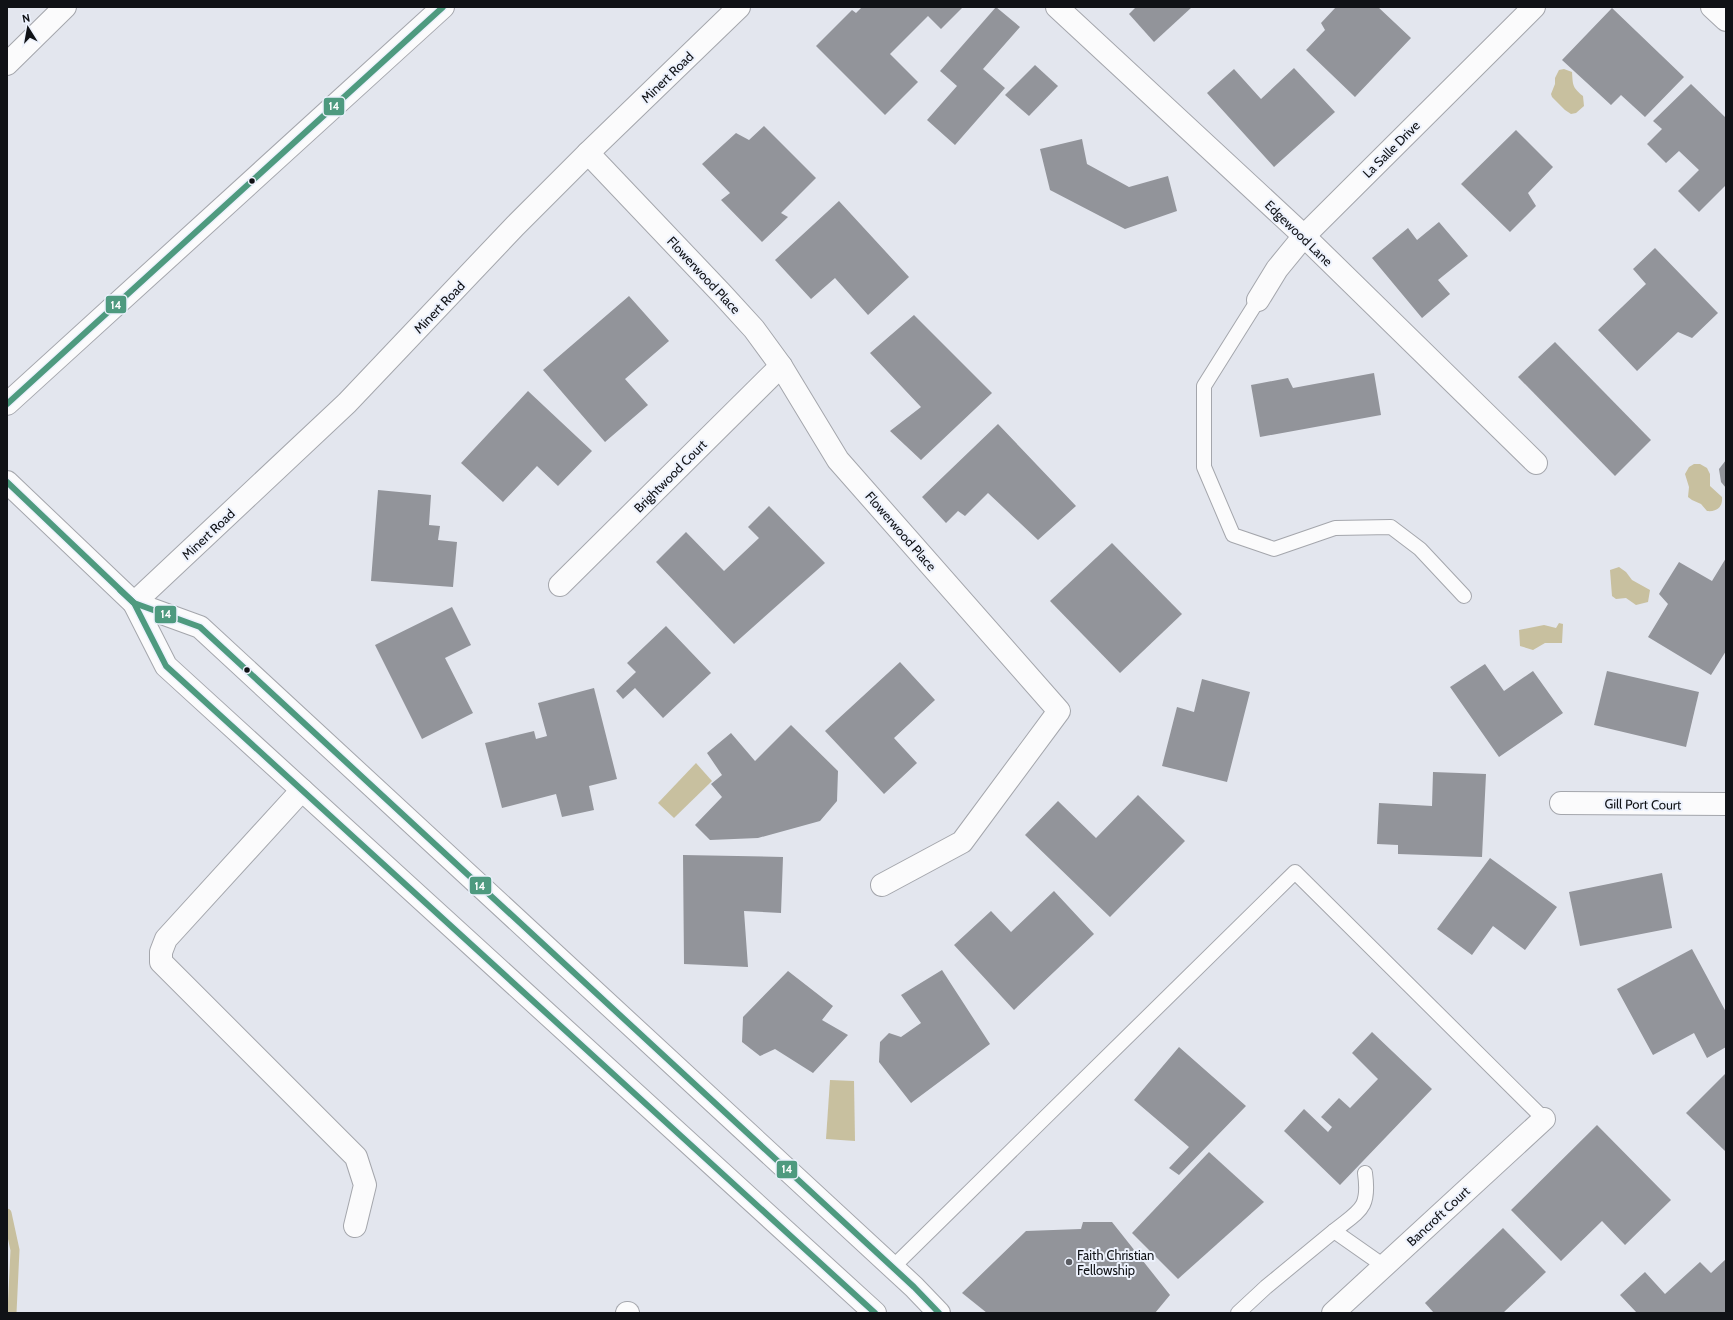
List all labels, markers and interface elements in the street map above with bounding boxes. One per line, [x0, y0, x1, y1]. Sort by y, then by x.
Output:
north arrow [8, 8, 48, 48]
text: N [21, 11, 31, 26]
street label: Minert Road [637, 48, 697, 106]
line badge: 14 [323, 97, 345, 116]
text: 14 [329, 99, 340, 113]
street label: La Salle Drive [1359, 117, 1423, 181]
unlabelled marker [247, 176, 257, 186]
street label: Edgewood Lane [1262, 197, 1336, 269]
street label: Flowerwood Place [664, 233, 744, 317]
street label: Minert Road [410, 277, 468, 337]
line badge: 14 [105, 295, 127, 314]
text: 14 [111, 298, 122, 312]
street label: Brightwood Court [630, 436, 710, 516]
street label: Flowerwood Place [862, 488, 940, 574]
street label: Minert Road [178, 505, 238, 563]
line badge: 14 [154, 605, 177, 624]
text: 14 [161, 607, 172, 621]
unlabelled marker [242, 665, 252, 675]
street label: Gill Port Court [1605, 795, 1682, 813]
line badge: 14 [469, 876, 492, 895]
text: 14 [475, 879, 486, 893]
line badge: 14 [776, 1160, 798, 1179]
text: 14 [782, 1162, 793, 1176]
street label: Bancroft Court [1403, 1182, 1473, 1249]
place label: Faith Christian Fellowship [1077, 1247, 1154, 1278]
marker: Faith Christian Fellowship [1064, 1257, 1074, 1267]

